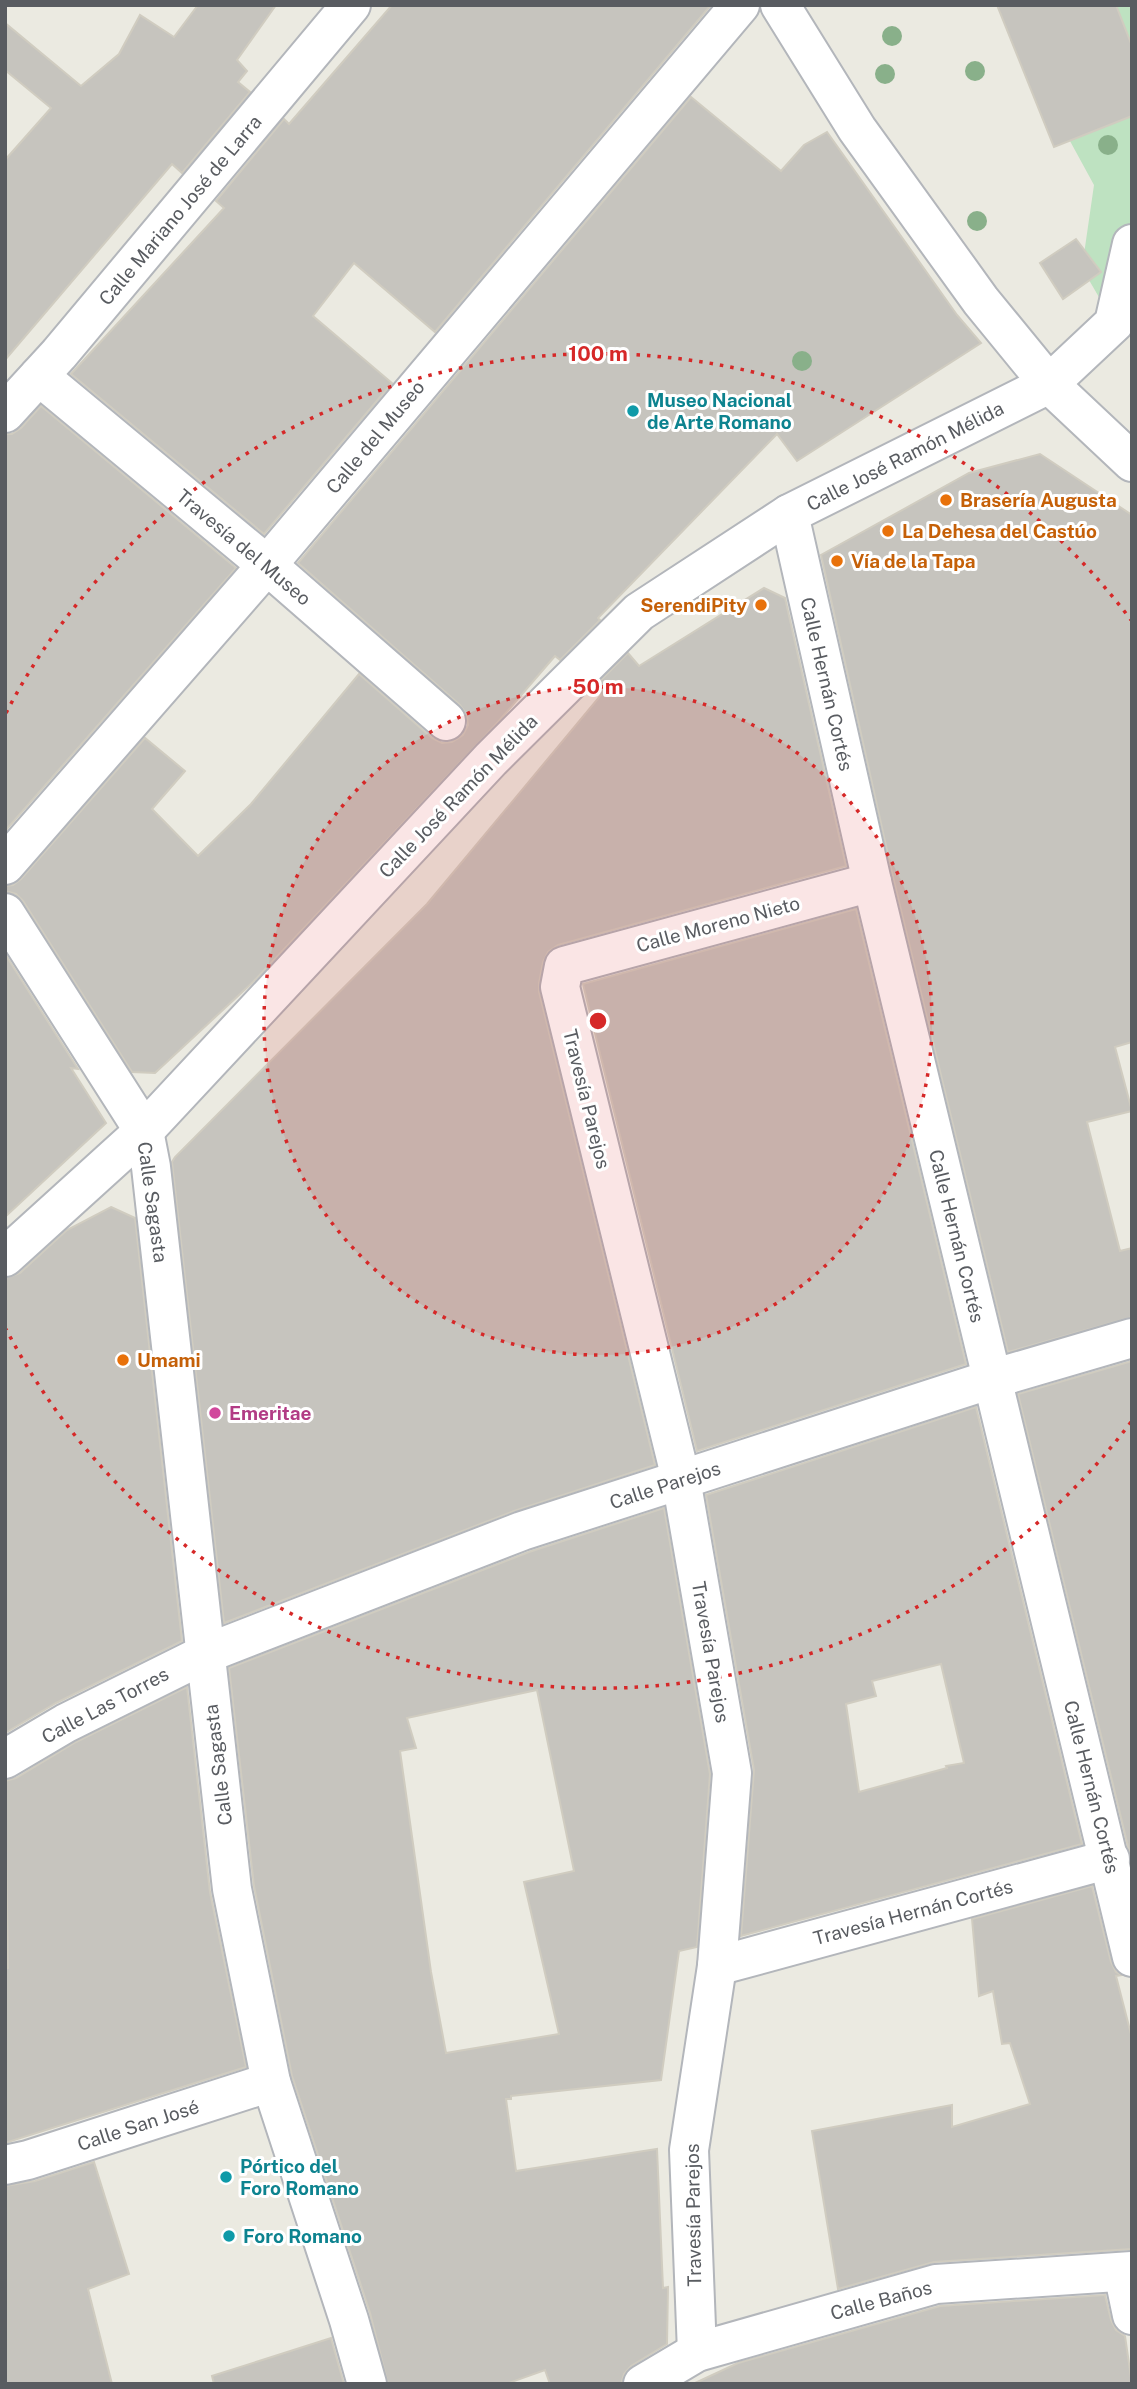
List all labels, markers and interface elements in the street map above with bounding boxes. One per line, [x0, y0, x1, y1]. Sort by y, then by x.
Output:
street label: Calle Mariano José de Larra [94, 111, 266, 309]
text: 100 m [568, 341, 628, 366]
street label: Calle del Museo [321, 376, 429, 498]
place label: Museo Nacional de Arte Romano [647, 389, 792, 433]
street label: Calle José Ramón Mélida [803, 397, 1007, 515]
marker: Museo Nacional de Arte Romano [625, 403, 641, 419]
street label: Travesía del Museo [172, 484, 316, 610]
place label: Brasería Augusta [960, 489, 1117, 511]
marker: Brasería Augusta [938, 492, 954, 508]
place label: La Dehesa del Castúo [902, 520, 1097, 542]
marker: La Dehesa del Castúo [880, 523, 896, 539]
place label: Vía de la Tapa [851, 550, 976, 572]
marker: Vía de la Tapa [829, 553, 845, 569]
place label: SerendiPity [640, 594, 747, 616]
street label: Calle Hernán Cortés [796, 595, 858, 773]
marker: SerendiPity [753, 597, 769, 613]
text: 50 m [572, 674, 624, 699]
street label: Calle José Ramón Mélida [374, 710, 542, 882]
street label: Calle Moreno Nieto [634, 892, 802, 956]
centre of rings [586, 1009, 610, 1033]
street label: Travesía Parejos [559, 1027, 615, 1171]
street label: Calle Sagasta [134, 1140, 172, 1264]
street label: Calle Hernán Cortés [925, 1147, 989, 1325]
place label: Umami [137, 1349, 201, 1371]
marker: Umami [115, 1352, 131, 1368]
place label: Emeritae [229, 1402, 311, 1424]
marker: Emeritae [207, 1405, 223, 1421]
street label: Calle Parejos [607, 1457, 723, 1513]
street label: Travesía Parejos [688, 1580, 734, 1724]
street label: Calle Las Torres [38, 1662, 172, 1748]
street label: Calle Hernán Cortés [1060, 1698, 1124, 1876]
street label: Calle Sagasta [200, 1703, 236, 1827]
street label: Travesía Hernán Cortés [811, 1875, 1015, 1949]
street label: Calle San José [74, 2095, 202, 2155]
street label: Travesía Parejos [681, 2143, 705, 2287]
place label: Pórtico del Foro Romano [240, 2155, 359, 2199]
marker: Pórtico del Foro Romano [218, 2169, 234, 2185]
place label: Foro Romano [243, 2225, 362, 2247]
marker: Foro Romano [221, 2228, 237, 2244]
street label: Calle Baños [828, 2276, 934, 2324]

